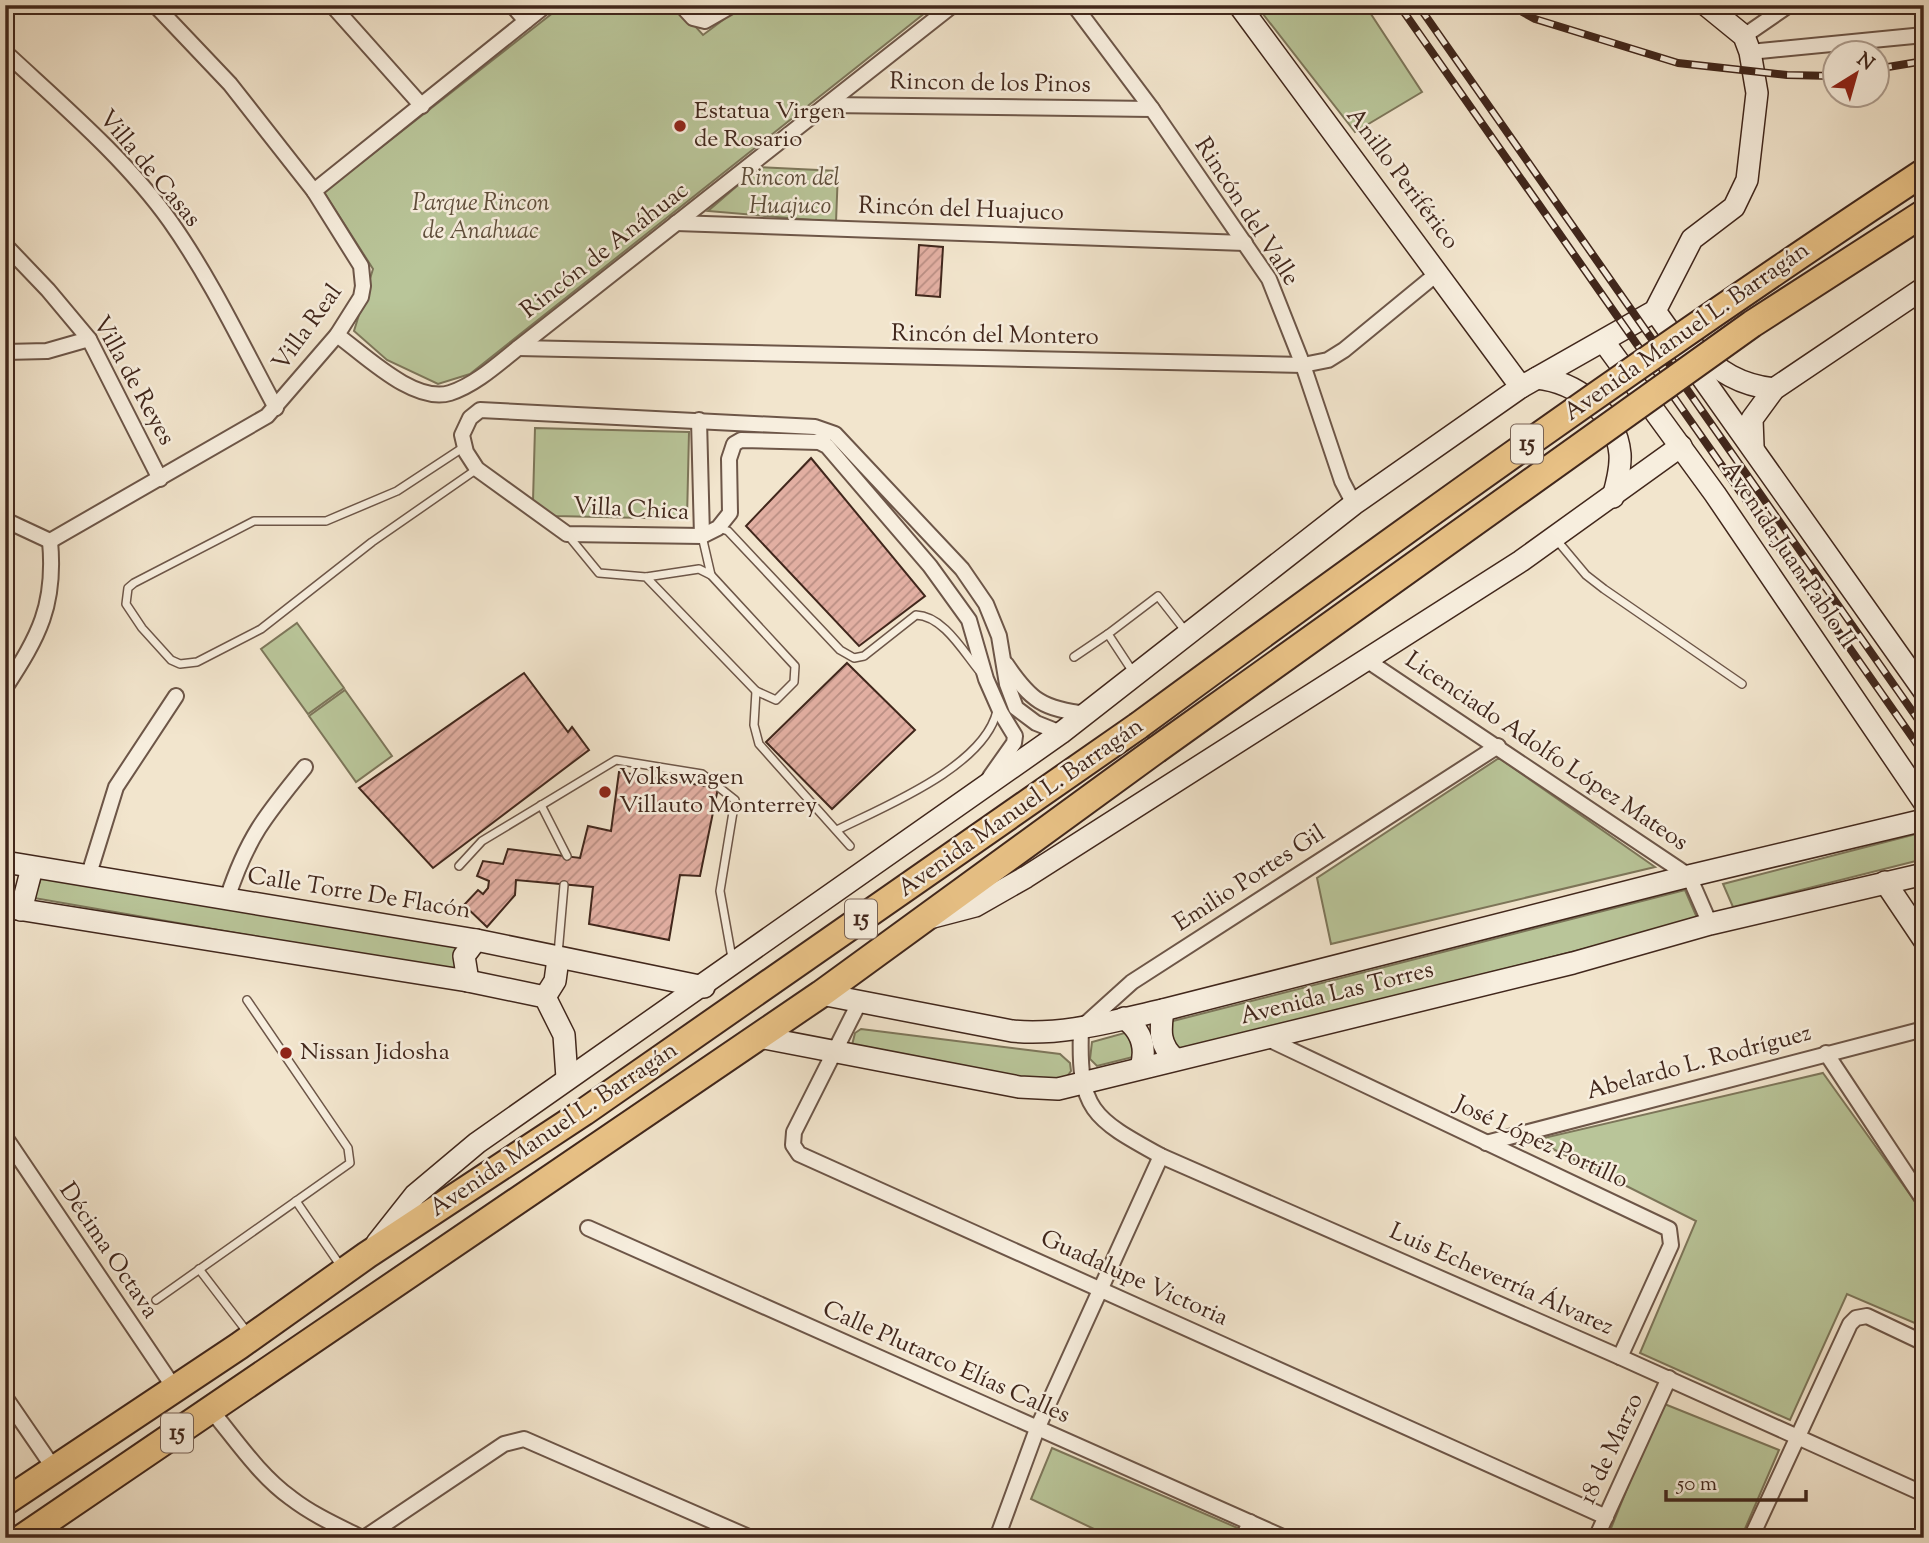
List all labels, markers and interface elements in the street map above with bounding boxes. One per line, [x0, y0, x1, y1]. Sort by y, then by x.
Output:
north arrow [1820, 38, 1890, 108]
text: N [1851, 47, 1879, 78]
street label: Rincon de los Pinos [889, 65, 1091, 103]
place label: Estatua Virgen de Rosario [694, 95, 846, 157]
street label: Anillo Periférico [1337, 101, 1467, 257]
street label: Villa de Casas [90, 103, 208, 235]
marker: Estatua Virgen de Rosario [672, 118, 688, 134]
street label: Rincón del Valle [1185, 131, 1307, 293]
park label: Rincon del Huajuco [740, 162, 840, 224]
street label: Rincón de Anáhuac [514, 174, 696, 327]
park label: Parque Rincon de Anahuac [412, 187, 550, 249]
street label: Rincón del Huajuco [858, 189, 1064, 231]
street label: Avenida Manuel L. Barragán [1557, 234, 1817, 430]
street label: Villa Real [265, 277, 351, 378]
street label: Villa de Reyes [83, 310, 183, 452]
street label: Rincón del Montero [891, 317, 1099, 355]
road number: 15 [1511, 424, 1543, 464]
street label: Avenida Juan Pablo II [1712, 454, 1864, 656]
street label: Villa Chica [572, 490, 690, 530]
street label: Licenciado Adolfo López Mateos [1397, 644, 1695, 860]
street label: Avenida Manuel L. Barragán [891, 710, 1151, 906]
place label: Volkswagen Villauto Monterrey [619, 761, 817, 823]
marker: Volkswagen Villauto Monterrey [597, 784, 613, 800]
street label: Emilio Portes Gil [1168, 817, 1333, 941]
street label: Calle Torre De Flacón [245, 860, 473, 928]
road number: 15 [845, 900, 877, 938]
street label: Avenida Las Torres [1237, 954, 1437, 1034]
street label: Abelardo L. Rodríguez [1583, 1017, 1815, 1109]
street label: Avenida Manuel L. Barragán [423, 1034, 685, 1226]
place label: Nissan Jidosha [300, 1036, 450, 1070]
marker: Nissan Jidosha [278, 1045, 294, 1061]
street label: José López Portillo [1447, 1087, 1633, 1198]
street label: Décima Octava [50, 1176, 166, 1326]
street label: Luis Echeverría Álvarez [1384, 1215, 1618, 1345]
street label: Guadalupe Victoria [1035, 1222, 1233, 1336]
street label: Calle Plutarco Elías Calles [817, 1293, 1075, 1433]
street label: 18 de Marzo [1571, 1388, 1653, 1510]
road number: 15 [161, 1414, 193, 1452]
scale bar [1666, 1459, 1806, 1503]
text: 50 m [1676, 1470, 1717, 1500]

